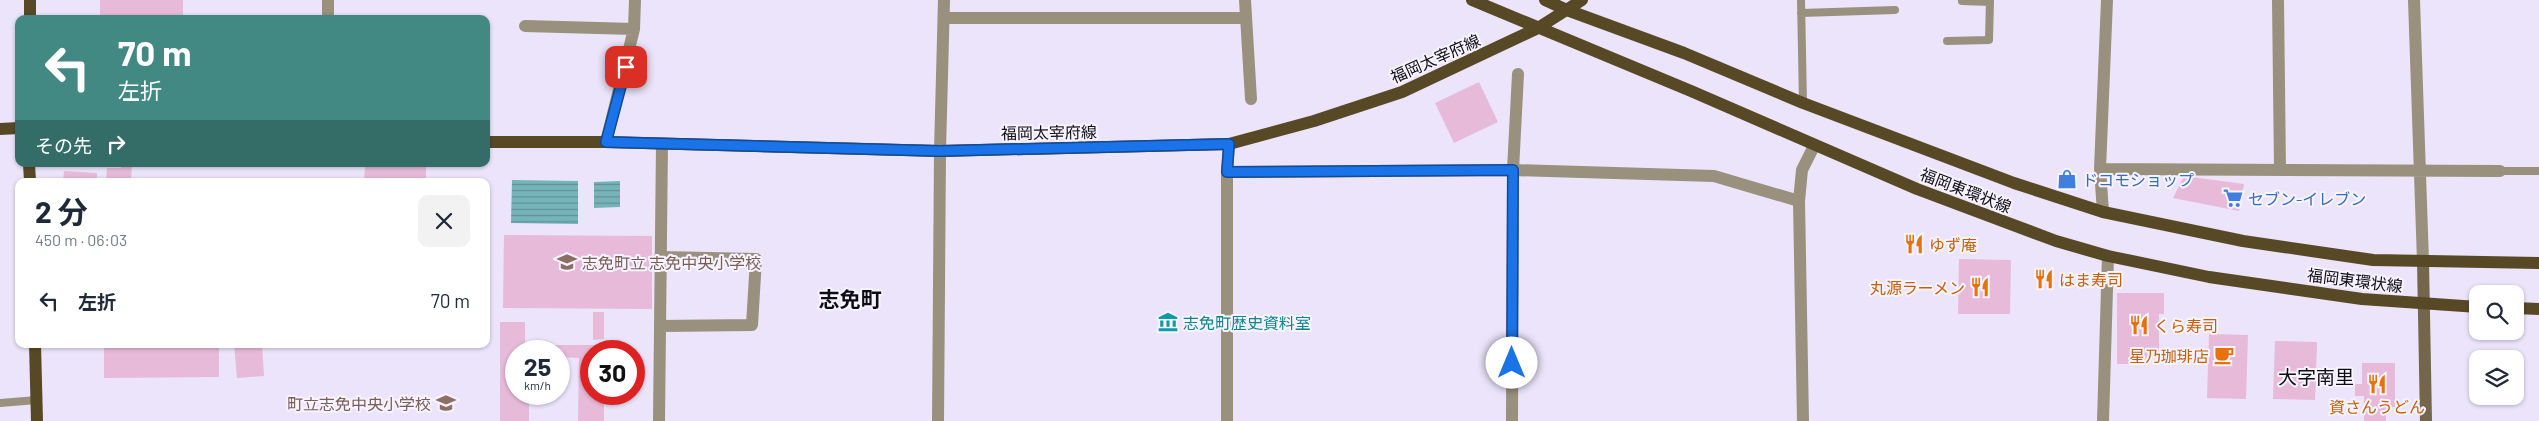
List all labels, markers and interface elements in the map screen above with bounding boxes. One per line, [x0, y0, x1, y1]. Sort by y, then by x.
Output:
street label: 福岡太宰府線 [1387, 30, 1483, 86]
text: 70 m [118, 31, 192, 73]
icon: left [35, 35, 100, 100]
pin [605, 46, 647, 88]
icon: arrive [612, 53, 640, 81]
text: 左折 [118, 77, 162, 103]
street label: 福岡太宰府線 [1001, 122, 1097, 142]
icon: right [102, 130, 130, 158]
text: その先 [35, 134, 92, 157]
street label: 福岡東環状線 [1918, 164, 2014, 216]
shop icon: ドコモショップ [2056, 168, 2078, 190]
place label: ドコモショップ [2082, 170, 2194, 189]
supermarket icon: セブン-イレブン [2222, 187, 2244, 209]
place label: セブン-イレブン [2248, 189, 2366, 208]
text: 2 分 [35, 193, 88, 229]
button: close [418, 195, 470, 247]
text: 450 m · 06:03 [35, 230, 127, 249]
restaurant icon: ゆず庵 [1903, 233, 1925, 255]
place label: ゆず庵 [1929, 235, 1977, 254]
school or university icon: 志免町立 志免中央小学校 [556, 251, 578, 273]
place label: 志免町立 志免中央小学校 [582, 253, 761, 272]
street label: 福岡東環状線 [2306, 265, 2404, 295]
restaurant icon: はま寿司 [2033, 268, 2055, 290]
place label: はま寿司 [2059, 270, 2123, 289]
restaurant icon: 丸源ラーメン [1969, 276, 1991, 298]
place label: 丸源ラーメン [1870, 278, 1965, 297]
map controls [2469, 285, 2524, 405]
button: search [2469, 285, 2524, 340]
district label: 志免町 [819, 286, 882, 311]
icon: left [35, 287, 63, 315]
text: 70 m [431, 289, 470, 312]
text: 左折 [78, 290, 116, 313]
museum icon: 志免町歴史資料室 [1157, 311, 1179, 333]
place label: 志免町歴史資料室 [1183, 313, 1311, 332]
restaurant icon: くら寿司 [2128, 314, 2150, 336]
place label: くら寿司 [2154, 316, 2218, 335]
position arrow [1485, 336, 1537, 388]
speed limit sign: 30 [580, 340, 645, 405]
cafe icon: 星乃珈琲店 [2213, 344, 2235, 366]
place label: 星乃珈琲店 [2129, 346, 2209, 365]
button: layers [2469, 350, 2524, 405]
text: 25 [524, 351, 551, 381]
district label: 大字南里 [2278, 365, 2354, 388]
restaurant icon: 資さんうどん [2366, 373, 2388, 395]
text: km/h [524, 378, 551, 392]
school or university icon: 町立志免中央小学校 [435, 392, 457, 414]
place label: 町立志免中央小学校 [287, 394, 431, 413]
place label: 資さんうどん [2329, 397, 2425, 416]

